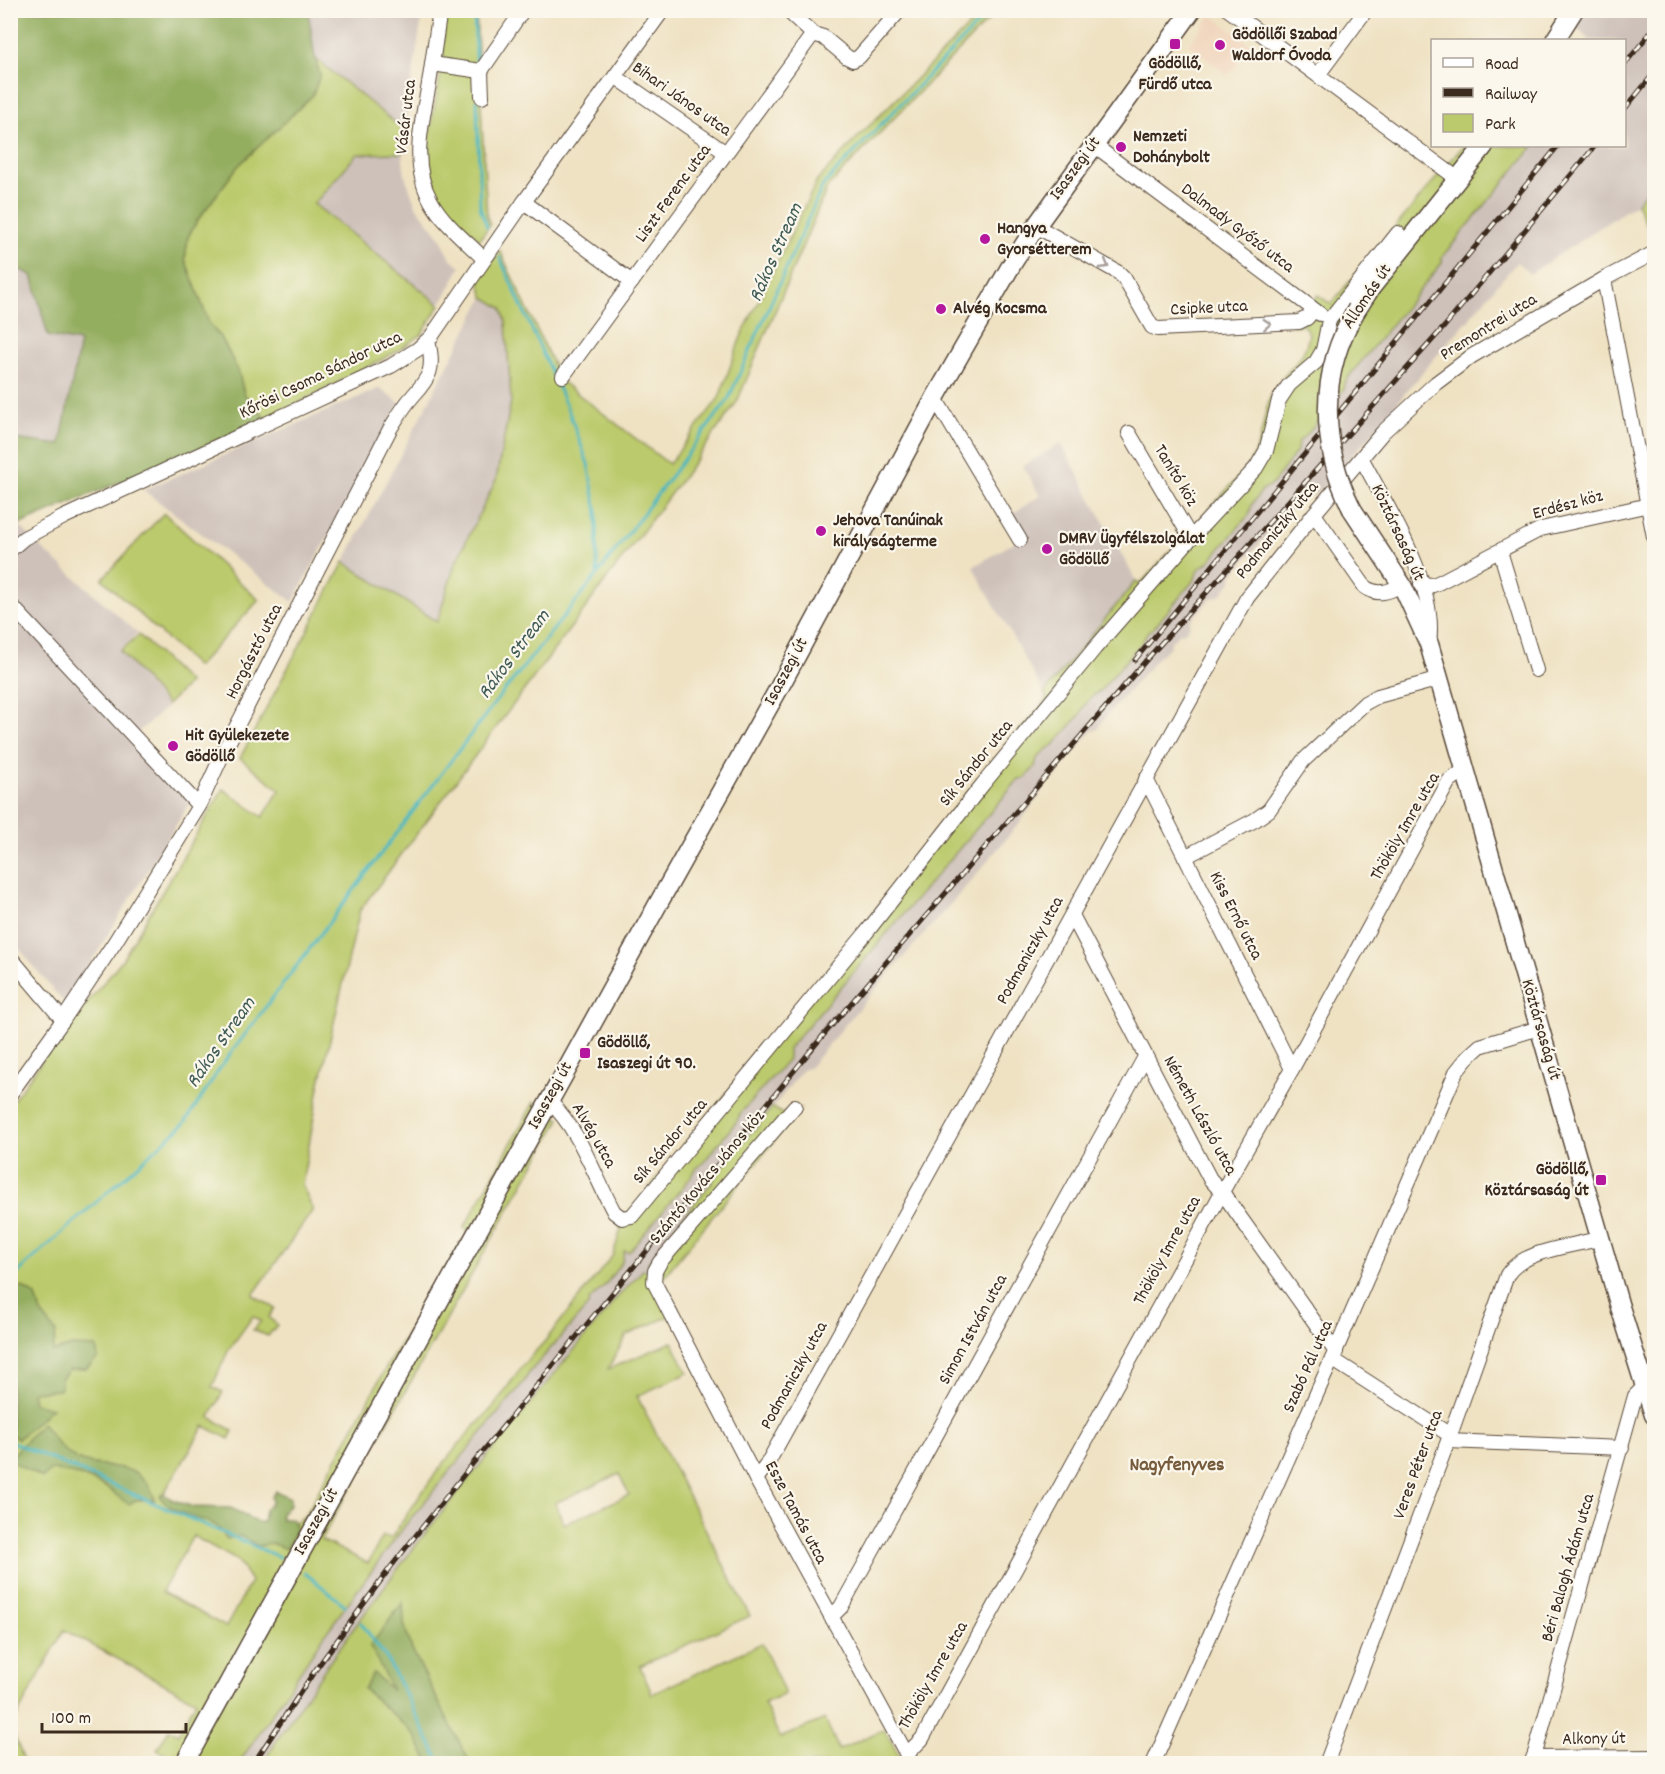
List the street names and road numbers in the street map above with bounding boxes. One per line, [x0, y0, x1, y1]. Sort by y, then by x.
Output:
street label: Bihari János utca [626, 56, 736, 144]
street label: Vásár utca [390, 78, 424, 156]
street label: Isaszegi út [1044, 132, 1108, 206]
street label: Liszt Ferenc utca [630, 139, 719, 248]
street label: Dalmady Győző utca [1175, 178, 1299, 280]
street label: Állomás út [1337, 259, 1399, 334]
street label: Premontrei utca [1436, 288, 1543, 368]
street label: Csipke utca [1170, 294, 1249, 324]
street label: Kőrösi Csoma Sándor utca [236, 326, 407, 426]
street label: Tanító köz [1147, 440, 1203, 512]
street label: Podmaniczky utca [1231, 476, 1326, 585]
street label: Köztársaság út [1364, 480, 1431, 586]
street label: Erdész köz [1530, 485, 1606, 527]
street label: Horgásztó utca [220, 599, 290, 704]
street label: Isaszegi út [759, 633, 815, 710]
street label: Sík Sándor utca [934, 715, 1020, 813]
street label: Thököly Imre utca [1365, 768, 1447, 886]
street label: Kiss Ernő utca [1202, 867, 1268, 965]
street label: Podmaniczky utca [991, 892, 1071, 1010]
street label: Köztársaság út [1514, 976, 1567, 1084]
street label: Németh László utca [1156, 1052, 1242, 1181]
street label: Isaszegi út [522, 1057, 580, 1134]
street label: Sík Sándor utca [628, 1093, 715, 1190]
street label: Alvég utca [564, 1099, 622, 1174]
street label: Szántó Kovács János köz [644, 1105, 772, 1251]
street label: Thököly Imre utca [1128, 1191, 1209, 1310]
street label: Simon István utca [933, 1270, 1015, 1390]
street label: Szabó Pál utca [1277, 1316, 1341, 1417]
street label: Podmaniczky utca [755, 1317, 835, 1435]
street label: Veres Péter utca [1388, 1407, 1450, 1523]
street label: Esze Tamás utca [757, 1457, 833, 1569]
street label: Isaszegi út [288, 1483, 346, 1560]
street label: Béri Balogh Ádám utca [1536, 1490, 1602, 1645]
street label: Thököly Imre utca [893, 1617, 975, 1735]
street label: Alkony út [1562, 1727, 1626, 1753]

